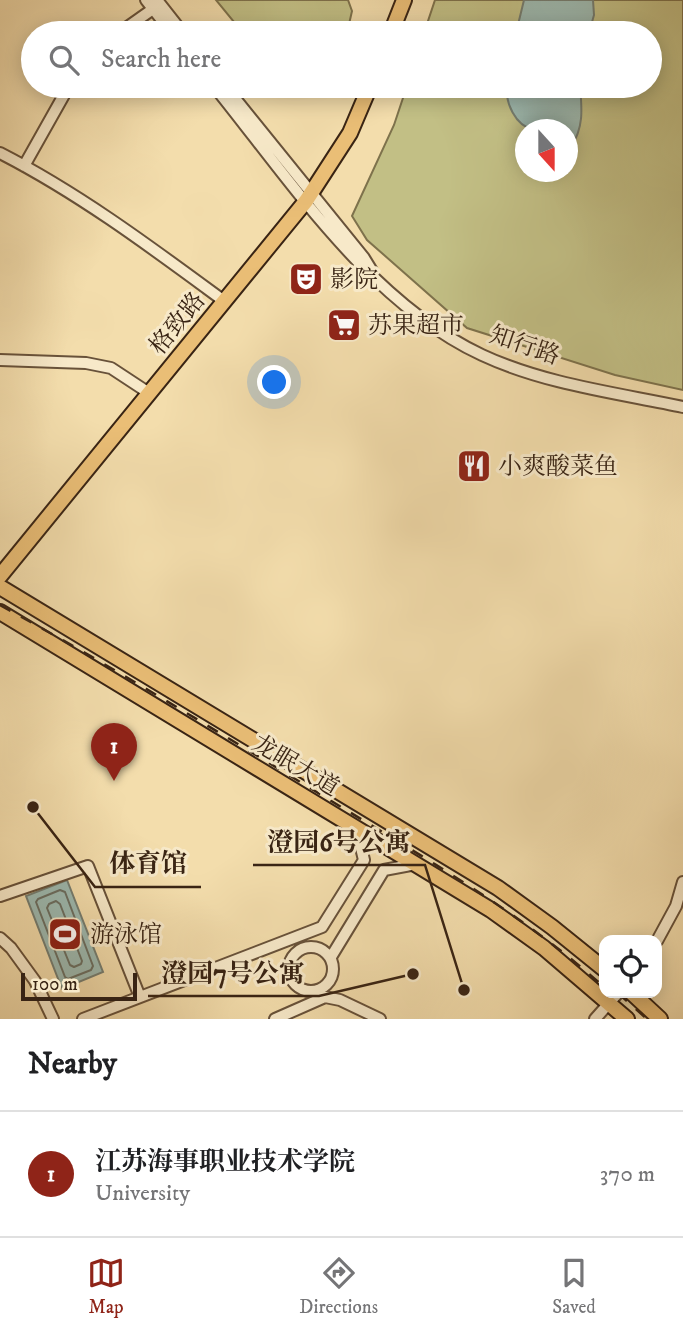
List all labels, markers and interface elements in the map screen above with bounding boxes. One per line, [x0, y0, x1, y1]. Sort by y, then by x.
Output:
search box [21, 21, 662, 98]
icon: search [45, 41, 83, 79]
text: Search here [101, 43, 221, 76]
north arrow [515, 119, 578, 182]
theatre icon: 影院 [287, 260, 325, 298]
place label: 影院 [330, 265, 378, 295]
street label: 格致路 [143, 286, 212, 361]
supermarket icon: 苏果超市 [325, 306, 363, 344]
place label: 苏果超市 [368, 311, 464, 341]
street label: 知行路 [486, 320, 564, 372]
your location [257, 365, 291, 399]
restaurant icon: 小爽酸菜鱼 [455, 447, 493, 485]
place label: 小爽酸菜鱼 [498, 452, 618, 482]
pin: 1 [91, 723, 137, 781]
street label: 龙眠大道 [247, 728, 344, 803]
callout: 澄园6号公寓 [253, 818, 425, 865]
text: 澄园6号公寓 [267, 827, 411, 860]
callout: 体育馆 [95, 840, 201, 887]
text: 体育馆 [109, 848, 187, 881]
sports icon: 游泳馆 [46, 915, 84, 953]
place label: 游泳馆 [90, 920, 162, 950]
map controls [599, 935, 662, 998]
button: locate [599, 935, 662, 998]
callout: 澄园7号公寓 [148, 949, 319, 996]
text: 澄园7号公寓 [161, 958, 305, 991]
scale bar [21, 970, 136, 1002]
text: 100 m [32, 973, 78, 996]
text: Nearby [28, 1046, 117, 1083]
text: 江苏海事职业技术学院 [95, 1146, 355, 1179]
text: 1 [47, 1160, 55, 1189]
text: 370 m [600, 1160, 655, 1189]
text: University [95, 1179, 190, 1208]
tab: Map [87, 1254, 125, 1319]
tab: Directions [299, 1254, 378, 1319]
tab: Saved [552, 1254, 596, 1319]

